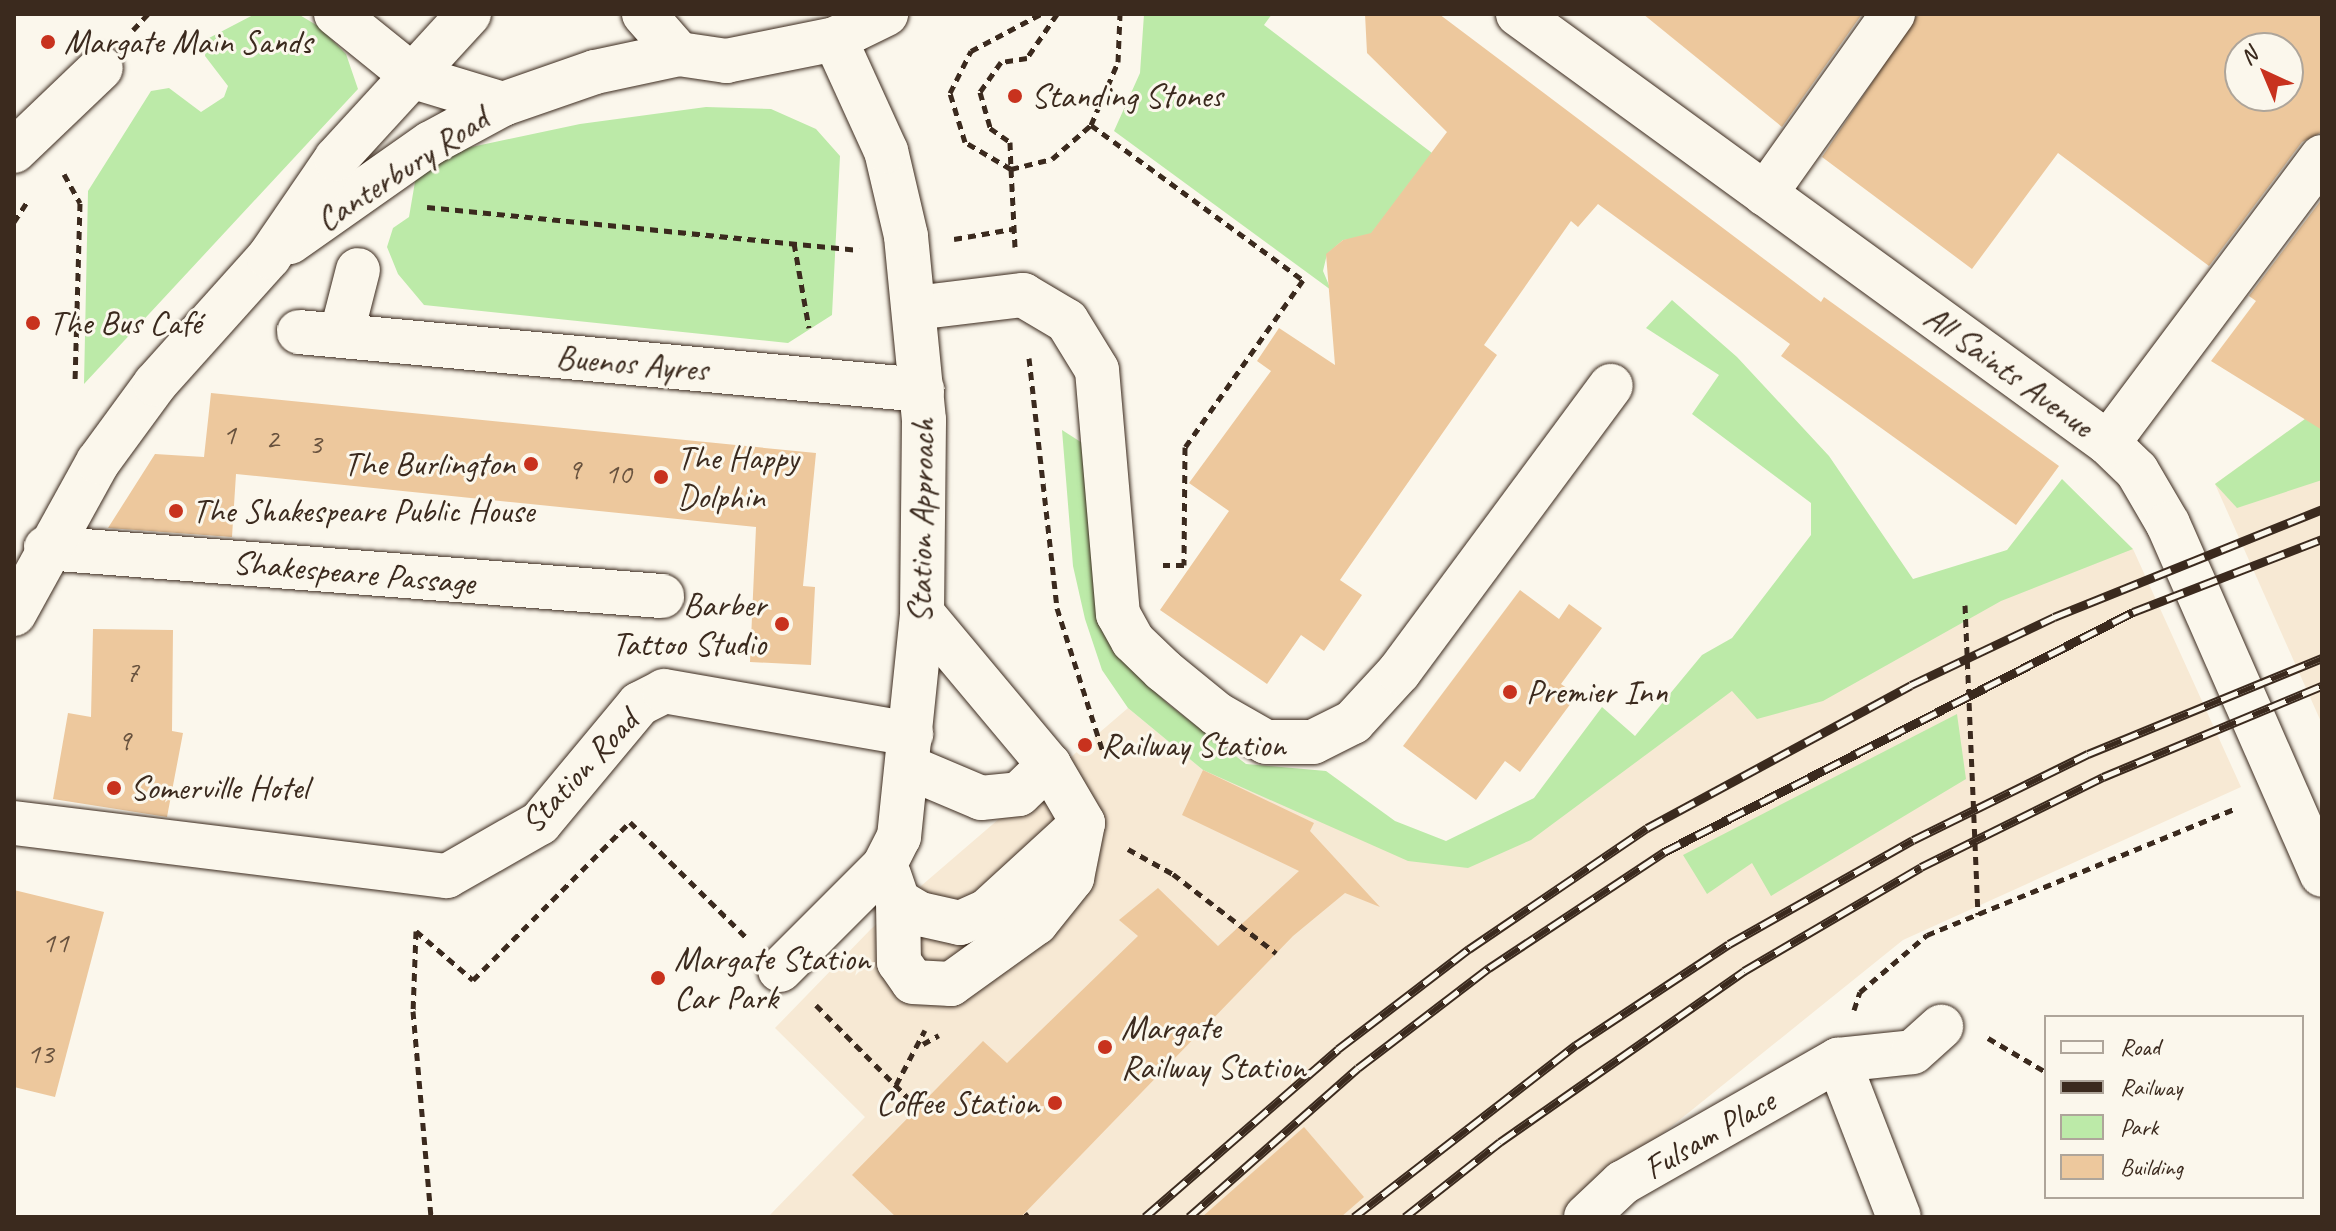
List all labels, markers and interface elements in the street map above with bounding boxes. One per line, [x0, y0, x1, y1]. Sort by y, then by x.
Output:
place label: Margate Main Sands [64, 22, 312, 62]
north arrow [2224, 32, 2304, 112]
marker: Margate Main Sands [39, 33, 57, 51]
text: N [2234, 41, 2263, 71]
place label: Standing Stones [1031, 76, 1223, 116]
marker: Standing Stones [1006, 87, 1024, 105]
street label: Canterbury Road [308, 98, 496, 240]
street label: All Saints Avenue [1917, 296, 2101, 446]
place label: The Bus Café [49, 303, 202, 343]
marker: The Bus Café [24, 314, 42, 332]
street label: Buenos Ayres [555, 336, 709, 390]
house number: 1 [222, 416, 236, 452]
street label: Station Approach [899, 418, 943, 624]
house number: 2 [265, 420, 279, 456]
house number: 3 [308, 425, 322, 461]
place label: The Happy Dolphin [677, 437, 800, 516]
place label: The Burlington [343, 444, 515, 484]
house number: 9 [567, 451, 581, 487]
marker: The Burlington [522, 455, 540, 473]
house number: 10 [605, 455, 631, 491]
marker: The Happy Dolphin [652, 468, 670, 486]
place label: The Shakespeare Public House [192, 491, 538, 531]
marker: The Shakespeare Public House [167, 502, 185, 520]
street label: Shakespeare Passage [231, 541, 477, 603]
place label: Barber Tattoo Studio [611, 584, 766, 664]
marker: Barber Tattoo Studio [773, 615, 791, 633]
house number: 7 [125, 653, 139, 689]
place label: Premier Inn [1526, 672, 1668, 712]
marker: Premier Inn [1501, 683, 1519, 701]
street label: Station Road [512, 701, 646, 841]
house number: 9 [117, 722, 131, 758]
place label: Railway Station [1101, 725, 1285, 765]
marker: Railway Station [1076, 736, 1094, 754]
place label: Somerville Hotel [130, 768, 308, 808]
marker: Somerville Hotel [105, 779, 123, 797]
house number: 11 [42, 924, 68, 960]
place label: Margate Station Car Park [674, 938, 870, 1018]
marker: Margate Station Car Park [649, 969, 667, 987]
place label: Margate Railway Station [1121, 1007, 1305, 1086]
legend [2044, 1015, 2304, 1199]
text: Road [2120, 1032, 2160, 1062]
house number: 13 [27, 1035, 53, 1071]
marker: Margate Railway Station [1096, 1038, 1114, 1056]
text: Railway [2120, 1072, 2182, 1102]
street label: Fulsam Place [1636, 1080, 1782, 1188]
place label: Coffee Station [875, 1083, 1039, 1123]
marker: Coffee Station [1046, 1094, 1064, 1112]
text: Park [2120, 1112, 2158, 1142]
text: Building [2120, 1152, 2183, 1182]

